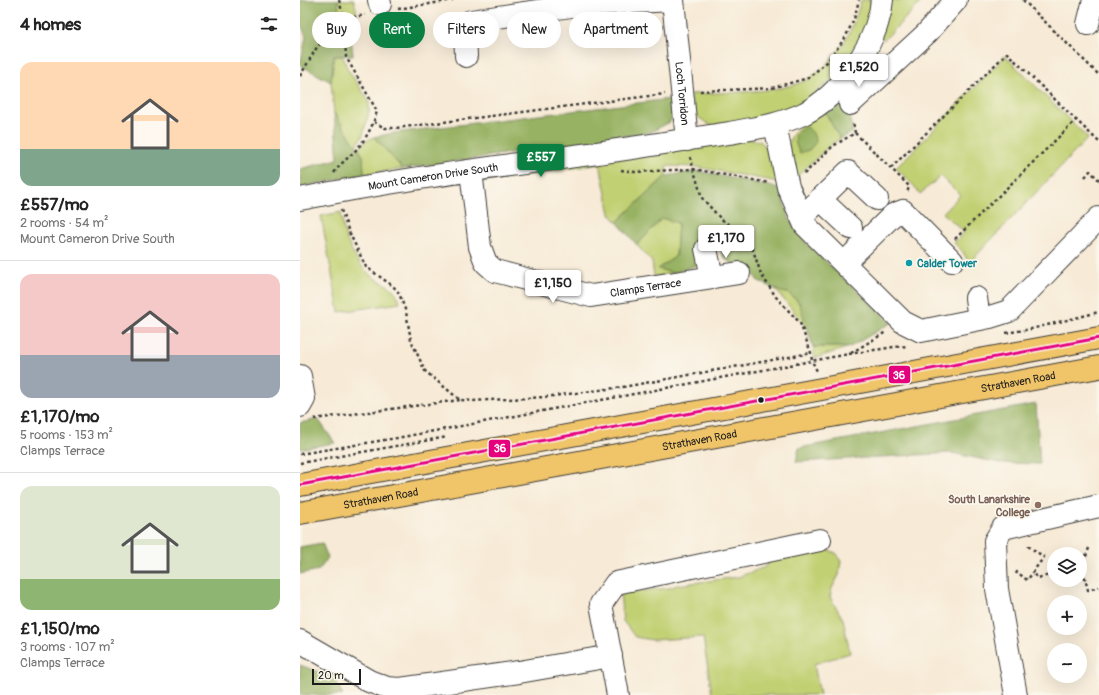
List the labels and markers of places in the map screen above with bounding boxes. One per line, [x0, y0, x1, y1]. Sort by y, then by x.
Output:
pin: £1,520 [826, 54, 892, 88]
pin: £557 [517, 144, 565, 178]
pin: £1,170 [693, 225, 759, 259]
place label: Calder Tower [917, 257, 978, 270]
marker: Calder Tower [904, 258, 914, 268]
pin: £1,150 [520, 270, 586, 304]
unlabelled marker [756, 395, 766, 405]
place label: South Lanarkshire College [948, 493, 1031, 519]
marker: South Lanarkshire College [1033, 500, 1043, 510]

